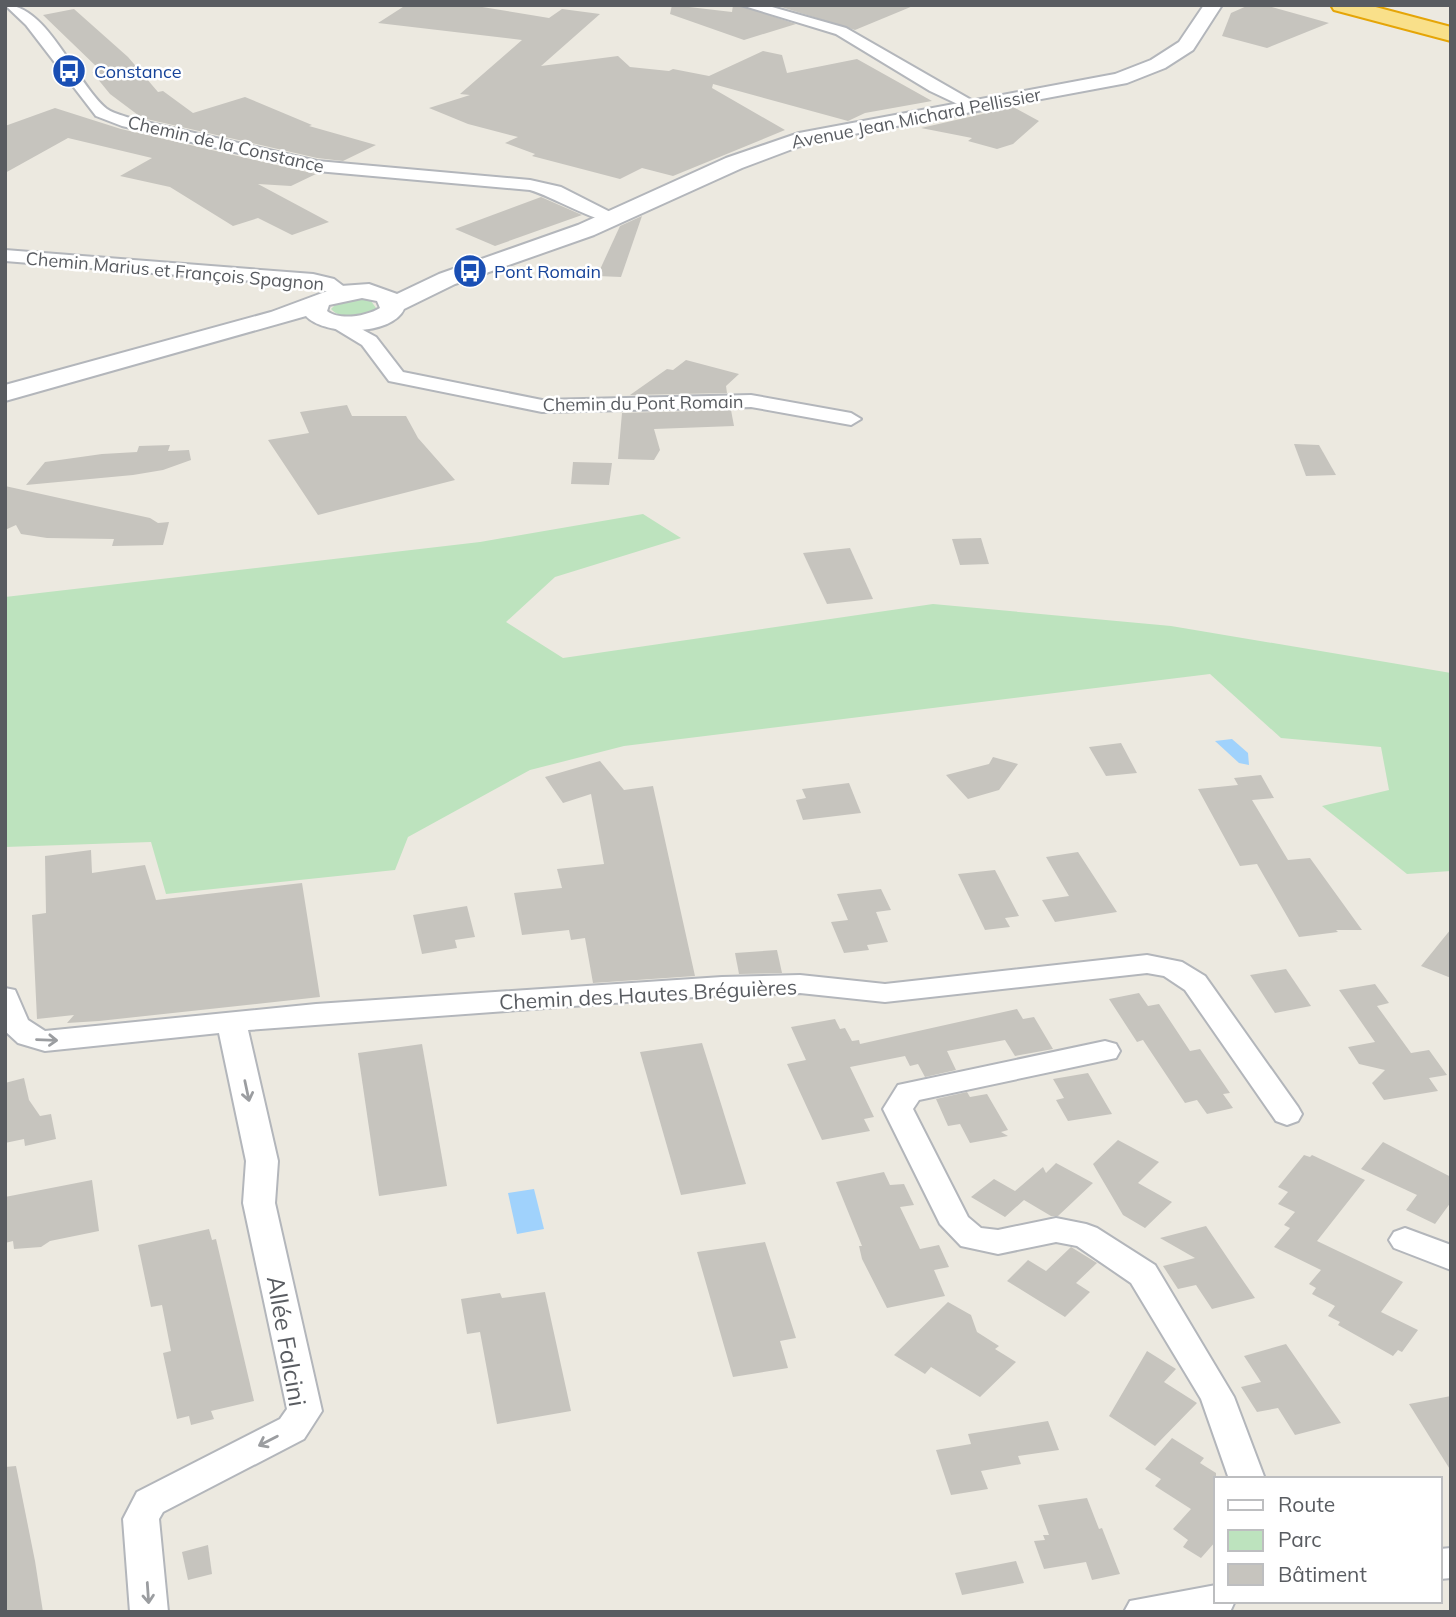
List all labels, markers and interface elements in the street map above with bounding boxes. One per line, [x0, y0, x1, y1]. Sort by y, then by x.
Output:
bus stop icon: Constance [50, 52, 88, 90]
place label: Constance [94, 60, 182, 83]
street label: Avenue Jean Michard Pellissier [789, 82, 1043, 153]
street label: Chemin de la Constance [126, 110, 326, 178]
street label: Chemin Marius et François Spagnon [25, 246, 325, 296]
bus stop icon: Pont Romain [451, 252, 489, 290]
place label: Pont Romain [494, 260, 601, 283]
street label: Chemin du Pont Romain [542, 390, 744, 416]
street label: Chemin des Hautes Bréguières [498, 973, 798, 1015]
one-way arrow [35, 1033, 58, 1047]
one-way arrow [240, 1079, 254, 1102]
street label: Allée Falcini [261, 1273, 313, 1409]
one-way arrow [259, 1434, 279, 1448]
legend [1214, 1477, 1442, 1603]
text: Route [1278, 1491, 1335, 1517]
text: Parc [1278, 1526, 1322, 1552]
text: Bâtiment [1278, 1561, 1367, 1587]
one-way arrow [142, 1582, 155, 1604]

